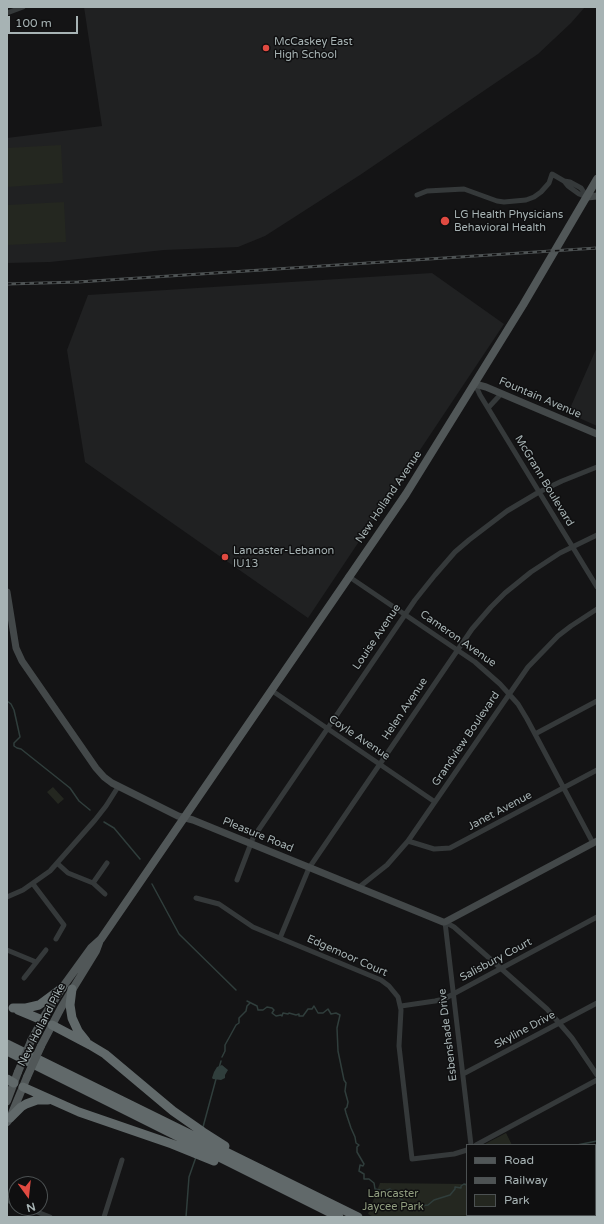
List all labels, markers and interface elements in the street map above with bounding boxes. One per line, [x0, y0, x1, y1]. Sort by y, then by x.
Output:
scale bar [10, 8, 80, 34]
text: 100 m [15, 16, 52, 30]
place label: McCaskey East High School [274, 35, 353, 61]
marker: McCaskey East High School [261, 43, 271, 53]
place label: LG Health Physicians Behavioral Health [454, 208, 563, 234]
marker: LG Health Physicians Behavioral Health [439, 215, 451, 227]
street label: Fountain Avenue [497, 375, 583, 421]
street label: McGrann Boulevard [512, 433, 576, 529]
street label: New Holland Avenue [353, 448, 425, 546]
place label: Lancaster-Lebanon IU13 [233, 544, 334, 570]
marker: Lancaster-Lebanon IU13 [220, 552, 230, 562]
street label: Louise Avenue [350, 602, 404, 672]
street label: Cameron Avenue [417, 608, 499, 670]
street label: Helen Avenue [379, 675, 431, 743]
street label: Grandview Boulevard [429, 689, 503, 789]
street label: Coyle Avenue [326, 713, 392, 763]
street label: Janet Avenue [466, 789, 534, 833]
street label: Pleasure Road [221, 815, 295, 855]
street label: Edgemoor Court [305, 932, 389, 980]
street label: Salisbury Court [458, 935, 534, 985]
street label: New Holland Pike [15, 981, 69, 1069]
street label: Esbenshade Drive [436, 988, 460, 1082]
street label: Skyline Drive [492, 1008, 558, 1052]
legend [466, 1144, 596, 1216]
text: Road [504, 1153, 534, 1167]
text: Railway [504, 1173, 548, 1187]
north arrow [8, 1176, 48, 1216]
park label: Lancaster Jaycee Park [362, 1187, 424, 1213]
text: Park [504, 1193, 530, 1207]
text: N [25, 1200, 37, 1215]

